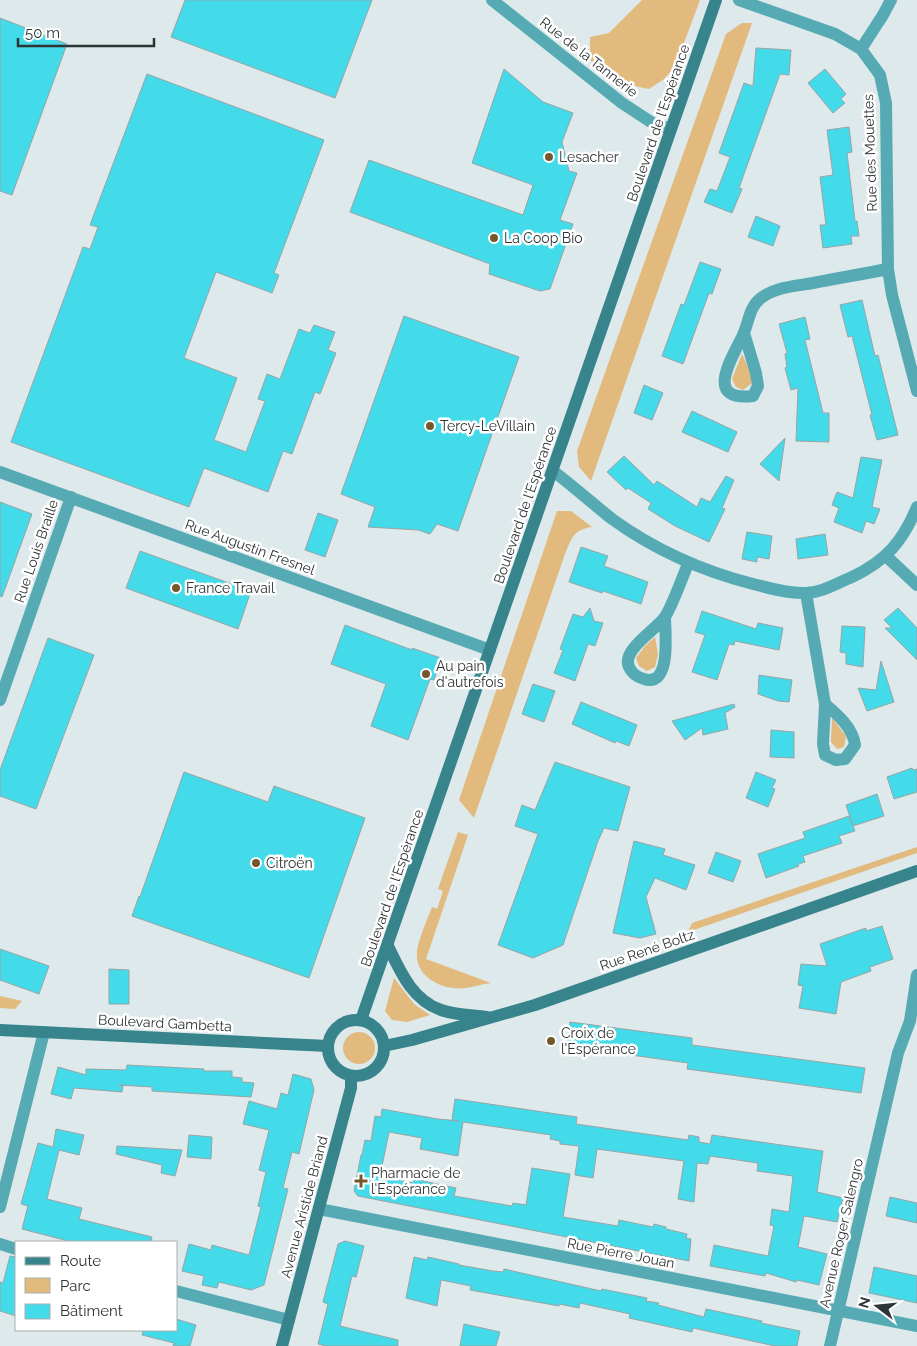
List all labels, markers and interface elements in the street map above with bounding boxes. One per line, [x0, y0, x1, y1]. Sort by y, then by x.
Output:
street label: Rue de la Tannerie [537, 14, 641, 100]
scale bar [18, 15, 154, 47]
text: 50 m [25, 24, 60, 42]
street label: Boulevard de l'Espérance [624, 42, 692, 204]
street label: Rue des Mouettes [860, 94, 880, 212]
place label: Lesacher [559, 149, 619, 165]
marker: Lesacher [543, 151, 555, 163]
place label: La Coop Bio [504, 230, 583, 246]
marker: La Coop Bio [488, 232, 500, 244]
place label: Tercy-LeVillain [440, 418, 535, 434]
marker: Tercy-LeVillain [424, 420, 436, 432]
street label: Boulevard de l'Espérance [491, 424, 559, 586]
street label: Rue Louis Braille [11, 497, 61, 605]
street label: Rue Augustin Fresnel [183, 516, 317, 578]
place label: France Travail [186, 580, 275, 596]
marker: France Travail [170, 582, 182, 594]
place label: Au pain d'autrefois [436, 658, 504, 690]
marker: Au pain d'autrefois [420, 668, 432, 680]
street label: Boulevard de l'Espérance [358, 807, 426, 969]
place label: Citroën [266, 855, 313, 871]
marker: Citroën [250, 857, 262, 869]
street label: Rue René Boltz [597, 926, 697, 974]
street label: Boulevard Gambetta [98, 1012, 232, 1034]
place label: Croix de l'Espérance [561, 1025, 636, 1057]
marker: Croix de l'Espérance [545, 1035, 557, 1047]
street label: Avenue Aristide Briand [277, 1134, 331, 1280]
street label: Avenue Roger Salengro [816, 1157, 866, 1309]
place label: Pharmacie de l'Espérance [371, 1165, 460, 1197]
marker: Pharmacie de l'Espérance [355, 1175, 367, 1187]
street label: Rue Pierre Jouan [566, 1235, 676, 1271]
legend [15, 1241, 178, 1331]
text: Route [60, 1252, 101, 1270]
text: Parc [60, 1277, 91, 1295]
north arrow [852, 1281, 902, 1331]
text: N [855, 1295, 874, 1310]
text: Bâtiment [60, 1302, 123, 1320]

